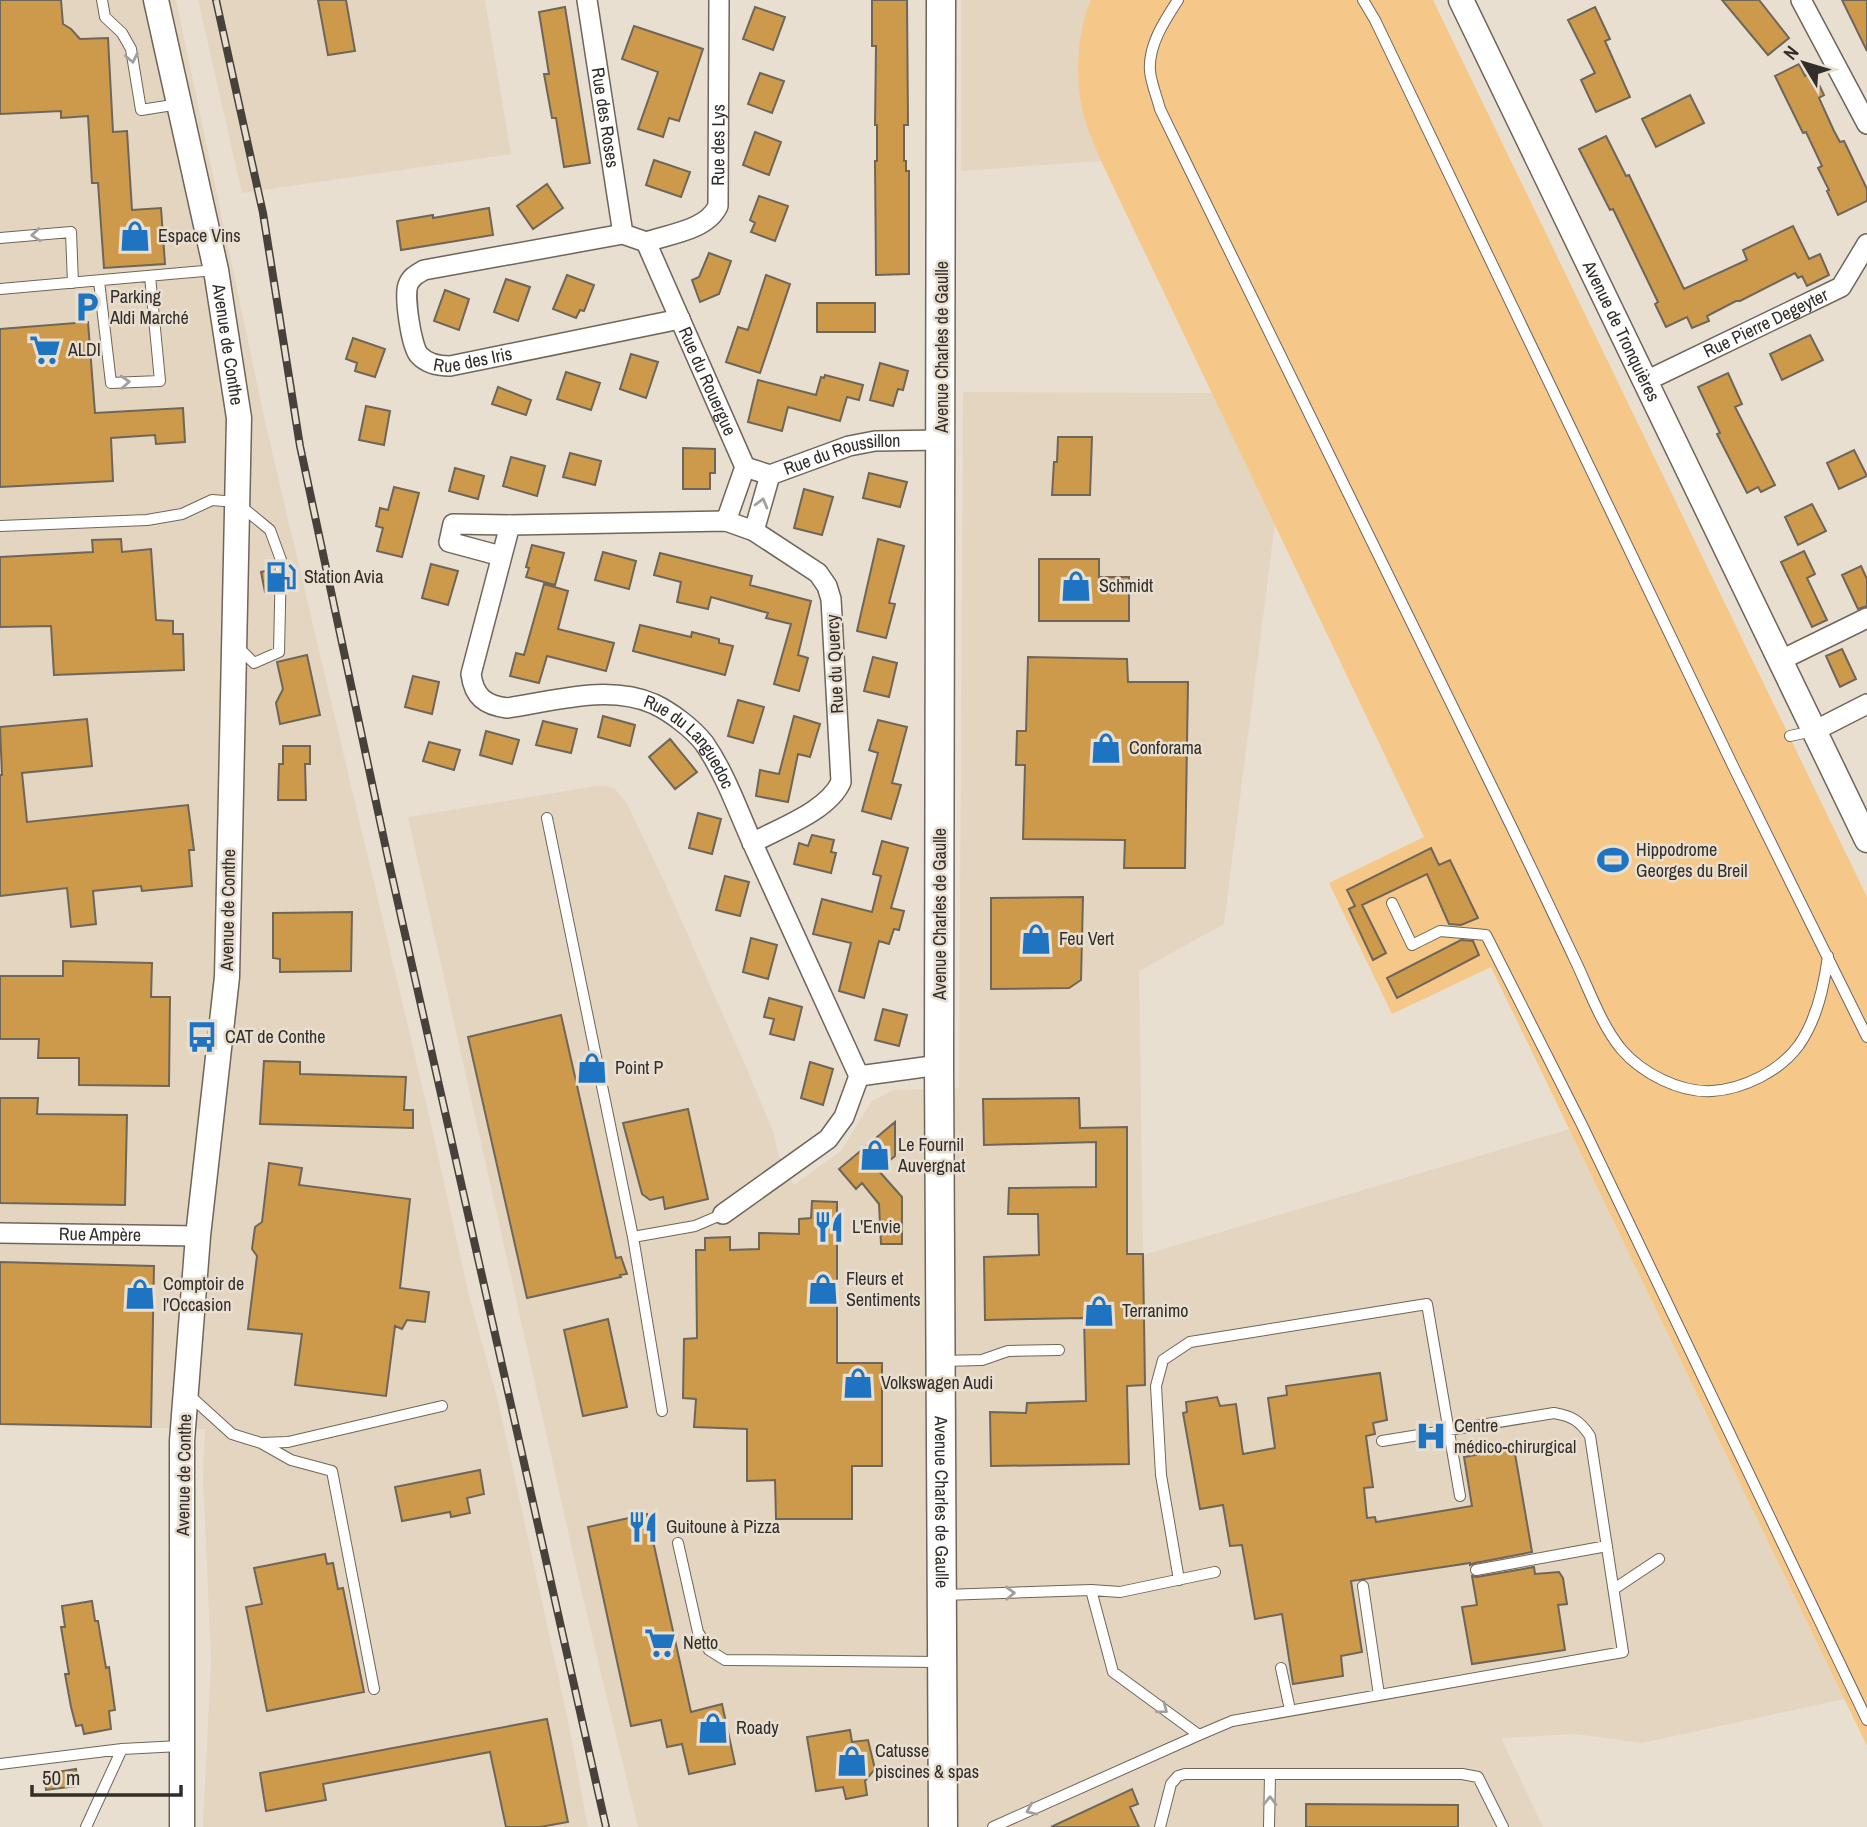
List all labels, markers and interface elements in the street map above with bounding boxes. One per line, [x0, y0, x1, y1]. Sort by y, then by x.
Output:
north arrow [1769, 28, 1839, 98]
text: N [1777, 40, 1804, 65]
one-way arrow [124, 52, 139, 64]
street label: Rue des Roses [586, 66, 626, 169]
street label: Rue des Lys [705, 104, 730, 186]
shop icon: Espace Vins [118, 219, 152, 253]
place label: Espace Vins [158, 223, 241, 248]
one-way arrow [30, 227, 41, 242]
street label: Avenue de Tronquières [1577, 256, 1666, 406]
street label: Avenue Charles de Gaulle [929, 261, 954, 434]
street label: Avenue de Conthe [206, 281, 250, 407]
street label: Rue Pierre Degeyter [1699, 282, 1832, 363]
place label: Parking Aldi Marché [109, 284, 189, 330]
parking icon: Parking Aldi Marché [70, 290, 104, 324]
street label: Rue du Rouergue [673, 323, 743, 439]
supermarket icon: ALDI [28, 333, 62, 367]
place label: ALDI [67, 337, 101, 362]
street label: Rue des Iris [431, 341, 514, 378]
one-way arrow [119, 375, 130, 390]
street label: Rue du Roussillon [780, 428, 901, 481]
one-way arrow [754, 497, 768, 509]
fuel station icon: Station Avia [264, 560, 298, 594]
place label: Station Avia [304, 564, 383, 589]
shop icon: Schmidt [1059, 569, 1093, 603]
place label: Schmidt [1099, 573, 1153, 598]
street label: Rue du Quercy [819, 613, 850, 714]
street label: Rue du Languedoc [640, 688, 740, 793]
shop icon: Conforama [1089, 731, 1123, 765]
place label: Conforama [1129, 735, 1202, 760]
street label: Avenue Charles de Gaulle [927, 828, 952, 1001]
place label: Hippodrome Georges du Breil [1636, 837, 1748, 883]
sports icon: Hippodrome Georges du Breil [1596, 843, 1630, 877]
street label: Avenue de Conthe [214, 849, 241, 972]
shop icon: Feu Vert [1019, 922, 1053, 956]
place label: Feu Vert [1059, 926, 1114, 951]
bus stop icon: CAT de Conthe [185, 1020, 219, 1054]
place label: CAT de Conthe [225, 1024, 325, 1049]
shop icon: Point P [575, 1051, 609, 1085]
place label: Point P [615, 1055, 664, 1080]
place label: Le Fournil Auvergnat [897, 1132, 965, 1178]
shop icon: Le Fournil Auvergnat [858, 1138, 892, 1172]
restaurant icon: L'Envie [812, 1210, 846, 1244]
place label: L'Envie [852, 1214, 901, 1239]
street label: Rue Ampère [59, 1221, 141, 1247]
place label: Fleurs et Sentiments [846, 1266, 921, 1312]
place label: Comptoir de l'Occasion [163, 1271, 244, 1317]
shop icon: Fleurs et Sentiments [806, 1272, 840, 1306]
shop icon: Comptoir de l'Occasion [123, 1277, 157, 1311]
shop icon: Terranimo [1082, 1294, 1116, 1328]
place label: Terranimo [1122, 1298, 1188, 1323]
shop icon: Volkswagen Audi [841, 1366, 875, 1400]
place label: Volkswagen Audi [881, 1370, 993, 1395]
place label: Centre médico-chirurgical [1454, 1413, 1576, 1459]
street label: Avenue de Conthe [170, 1414, 197, 1537]
street label: Avenue Charles de Gaulle [929, 1415, 955, 1588]
hospital icon: Centre médico-chirurgical [1414, 1419, 1448, 1453]
restaurant icon: Guitoune à Pizza [626, 1510, 660, 1544]
place label: Guitoune à Pizza [666, 1514, 780, 1539]
one-way arrow [1005, 1585, 1016, 1600]
supermarket icon: Netto [643, 1626, 677, 1660]
place label: Netto [683, 1630, 718, 1655]
one-way arrow [1155, 1700, 1168, 1713]
shop icon: Roady [696, 1711, 730, 1745]
place label: Roady [736, 1715, 779, 1740]
place label: Catusse piscines & spas [875, 1738, 979, 1784]
shop icon: Catusse piscines & spas [835, 1744, 869, 1778]
scale bar [32, 1754, 180, 1798]
text: 50 m [42, 1763, 80, 1792]
one-way arrow [1262, 1795, 1277, 1806]
one-way arrow [1026, 1802, 1039, 1816]

